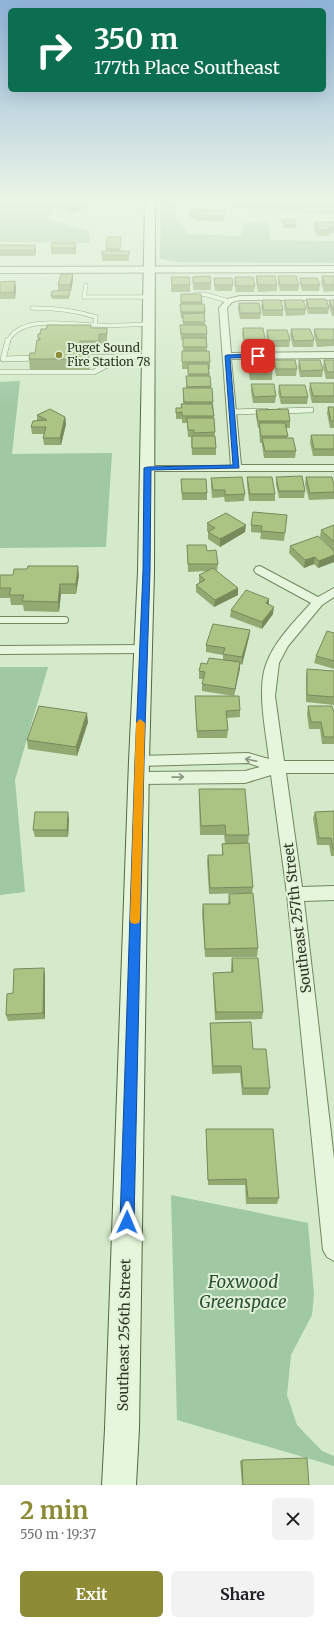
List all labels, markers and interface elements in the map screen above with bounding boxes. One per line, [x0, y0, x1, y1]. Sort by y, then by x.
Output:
text: 350 m [94, 21, 178, 57]
icon: right [28, 24, 80, 76]
text: 177th Place Southeast [94, 56, 280, 79]
pin [241, 339, 275, 373]
place label: Puget Sound Fire Station 78 [67, 340, 150, 369]
icon: arrive [247, 345, 269, 367]
marker: Puget Sound Fire Station 78 [54, 350, 64, 360]
one-way arrow [245, 755, 258, 763]
one-way arrow [171, 773, 184, 781]
street label: Southeast 257th Street [279, 841, 315, 994]
position arrow [106, 1201, 148, 1243]
street label: Southeast 256th Street [114, 1258, 134, 1411]
park label: Foxwood Greenspace [199, 1271, 287, 1313]
text: 2 min [20, 1495, 88, 1526]
button: close [272, 1498, 314, 1540]
text: 550 m · 19:37 [20, 1526, 96, 1543]
button: Exit [20, 1571, 163, 1617]
button: Share [171, 1571, 314, 1617]

